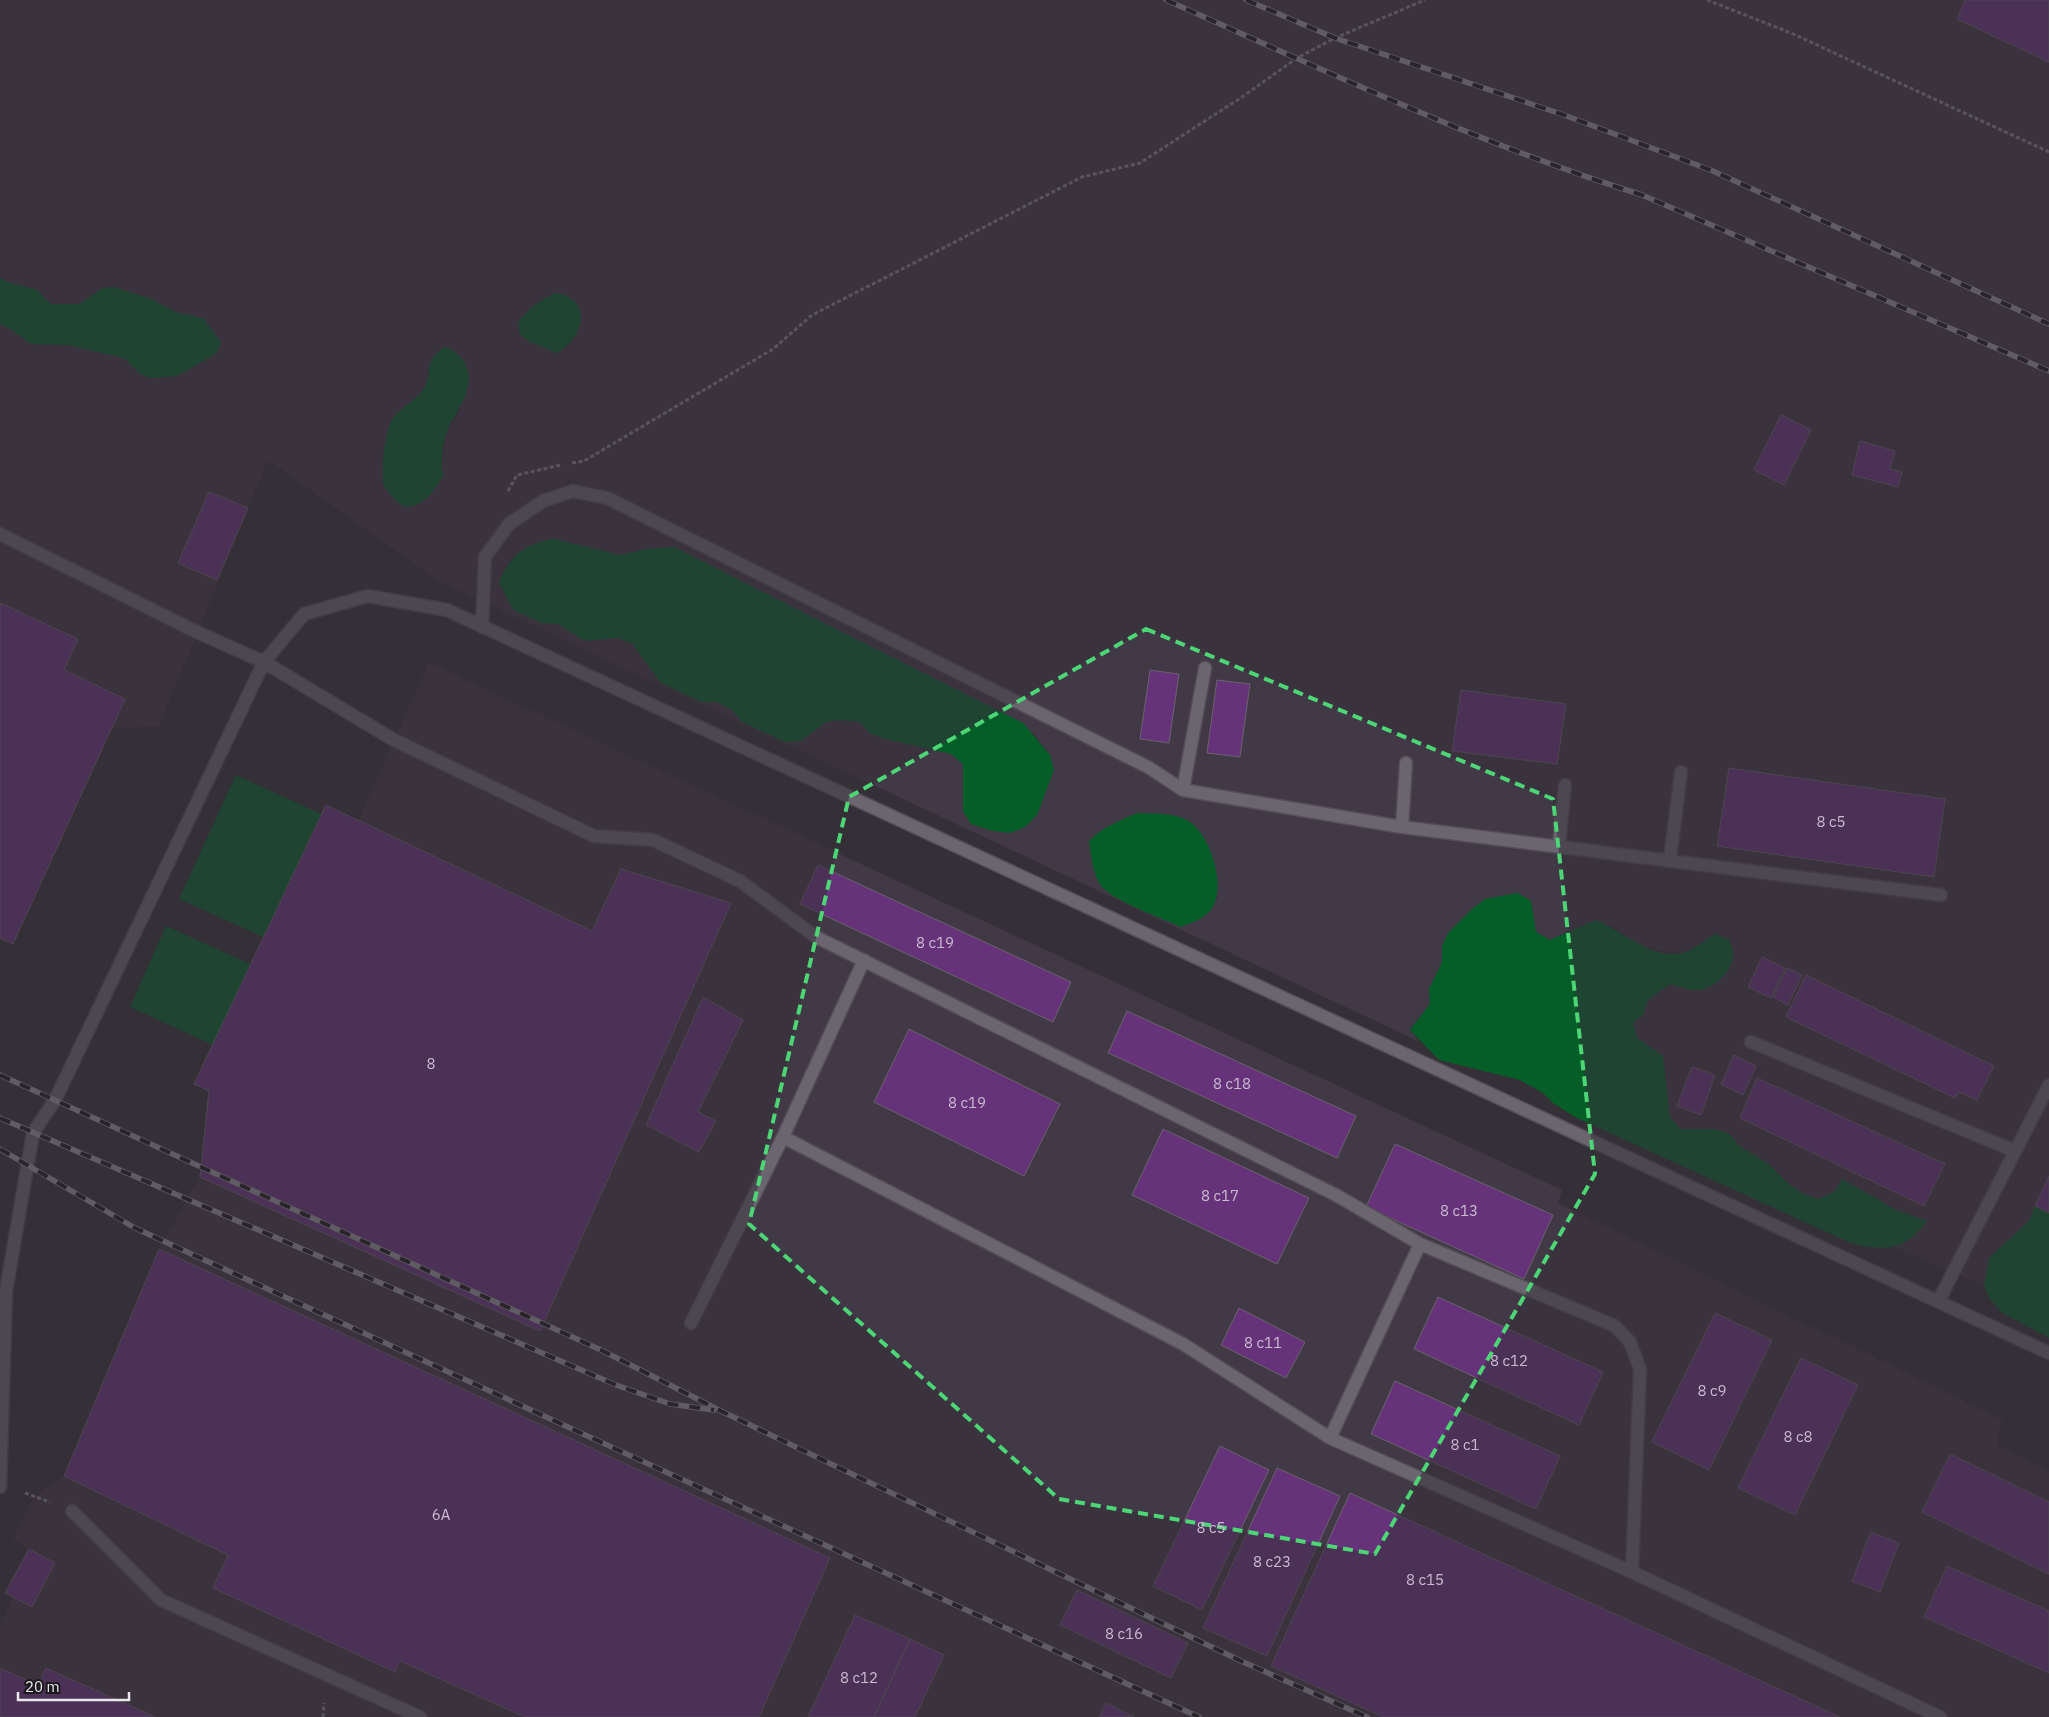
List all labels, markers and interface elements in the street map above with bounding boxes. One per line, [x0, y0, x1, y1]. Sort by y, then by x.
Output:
house number: 8 с5 [1816, 812, 1846, 831]
house number: 8 с19 [916, 933, 954, 952]
house number: 8 [426, 1054, 436, 1073]
house number: 8 с18 [1213, 1074, 1251, 1093]
house number: 8 с19 [948, 1093, 986, 1112]
house number: 8 с17 [1201, 1186, 1239, 1205]
house number: 8 с13 [1440, 1201, 1478, 1220]
house number: 8 с11 [1244, 1333, 1282, 1352]
house number: 8 с12 [1490, 1351, 1528, 1370]
house number: 8 с9 [1697, 1381, 1727, 1400]
house number: 8 с8 [1783, 1427, 1813, 1446]
house number: 8 с1 [1450, 1435, 1480, 1454]
house number: 6А [432, 1505, 451, 1524]
house number: 8 с5 [1196, 1518, 1226, 1537]
house number: 8 с23 [1253, 1552, 1291, 1571]
house number: 8 с15 [1406, 1570, 1444, 1589]
house number: 8 с16 [1105, 1624, 1143, 1643]
house number: 8 с12 [840, 1668, 878, 1687]
scale bar [18, 1670, 129, 1702]
text: 20 m [25, 1677, 60, 1696]

